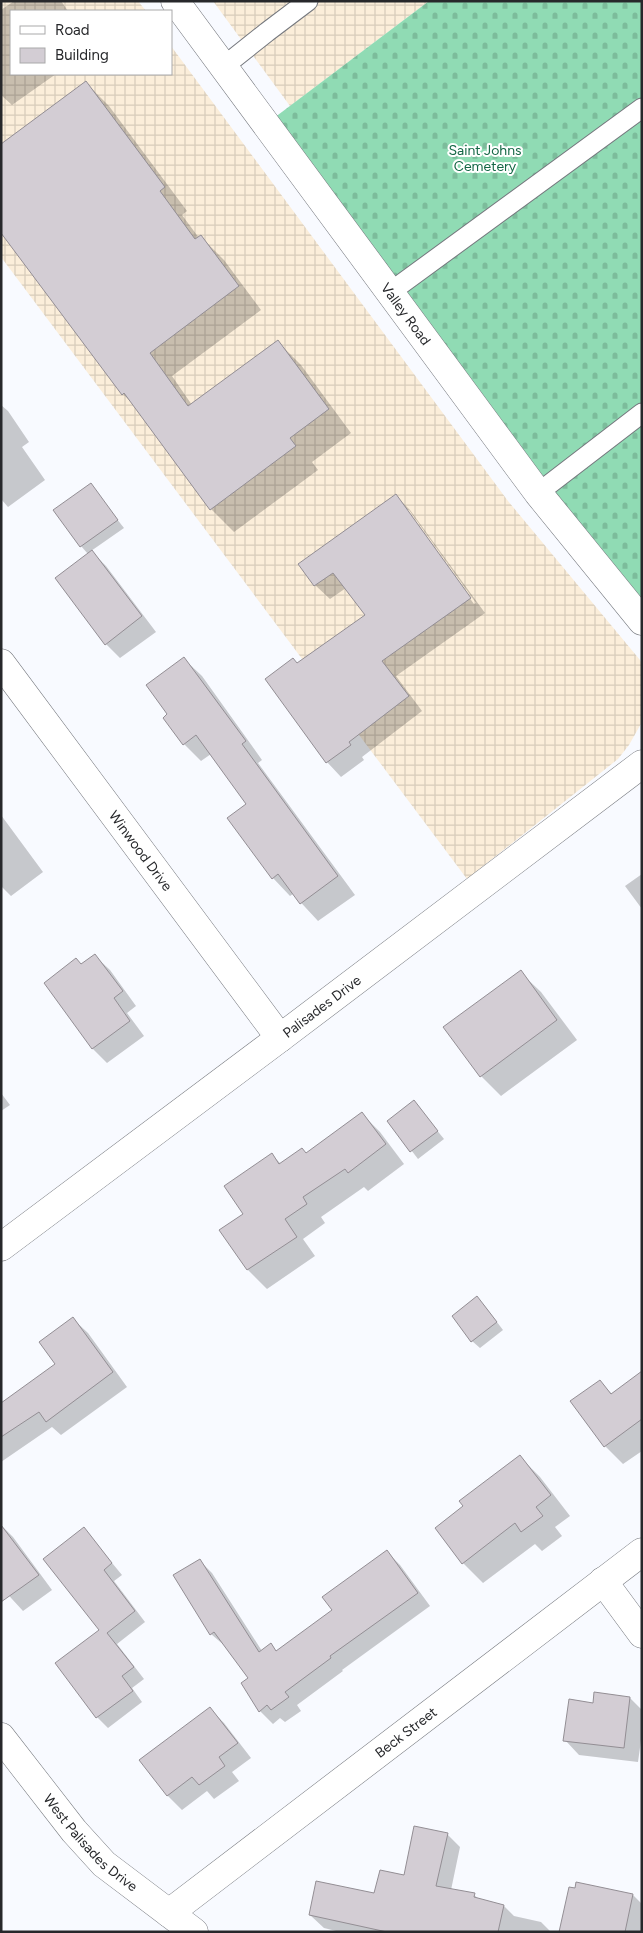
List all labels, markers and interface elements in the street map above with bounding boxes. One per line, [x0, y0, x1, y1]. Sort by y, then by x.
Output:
legend [10, 10, 172, 75]
text: Road [55, 21, 90, 39]
text: Building [55, 46, 109, 64]
park label: Saint Johns Cemetery [448, 142, 522, 175]
street label: Valley Road [377, 280, 434, 349]
street label: Winwood Drive [105, 808, 176, 895]
street label: Palisades Drive [280, 972, 365, 1042]
street label: Beck Street [372, 1704, 440, 1762]
street label: West Palisades Drive [40, 1791, 141, 1896]

